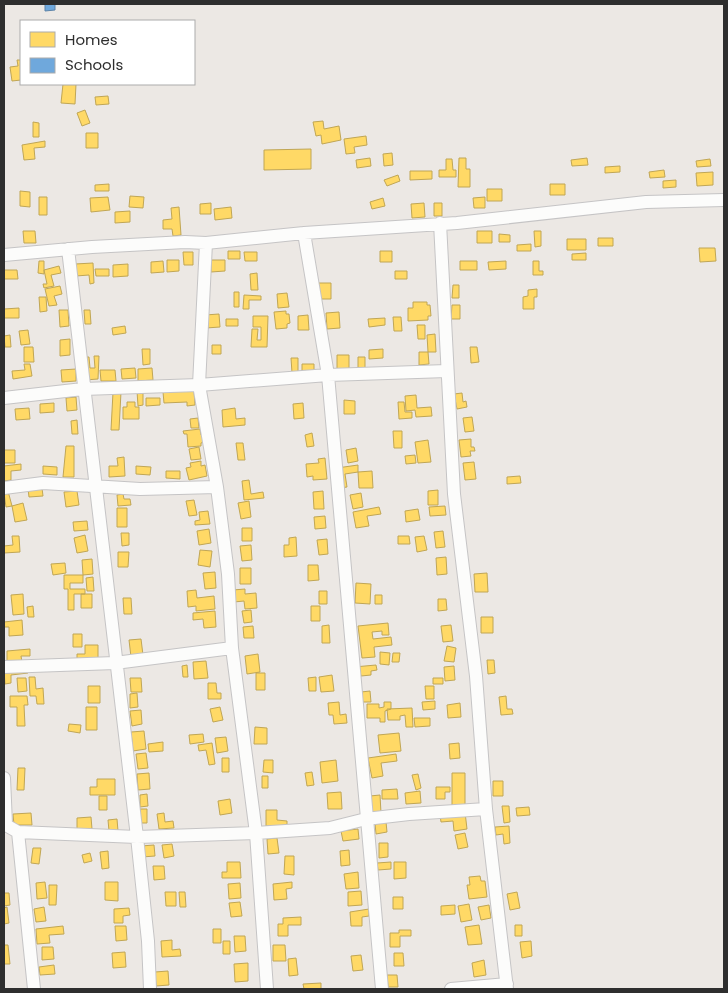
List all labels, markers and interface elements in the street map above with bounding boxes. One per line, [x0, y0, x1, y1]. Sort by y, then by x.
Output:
legend [20, 20, 195, 85]
text: Homes [65, 29, 118, 50]
text: Schools [65, 54, 123, 75]

